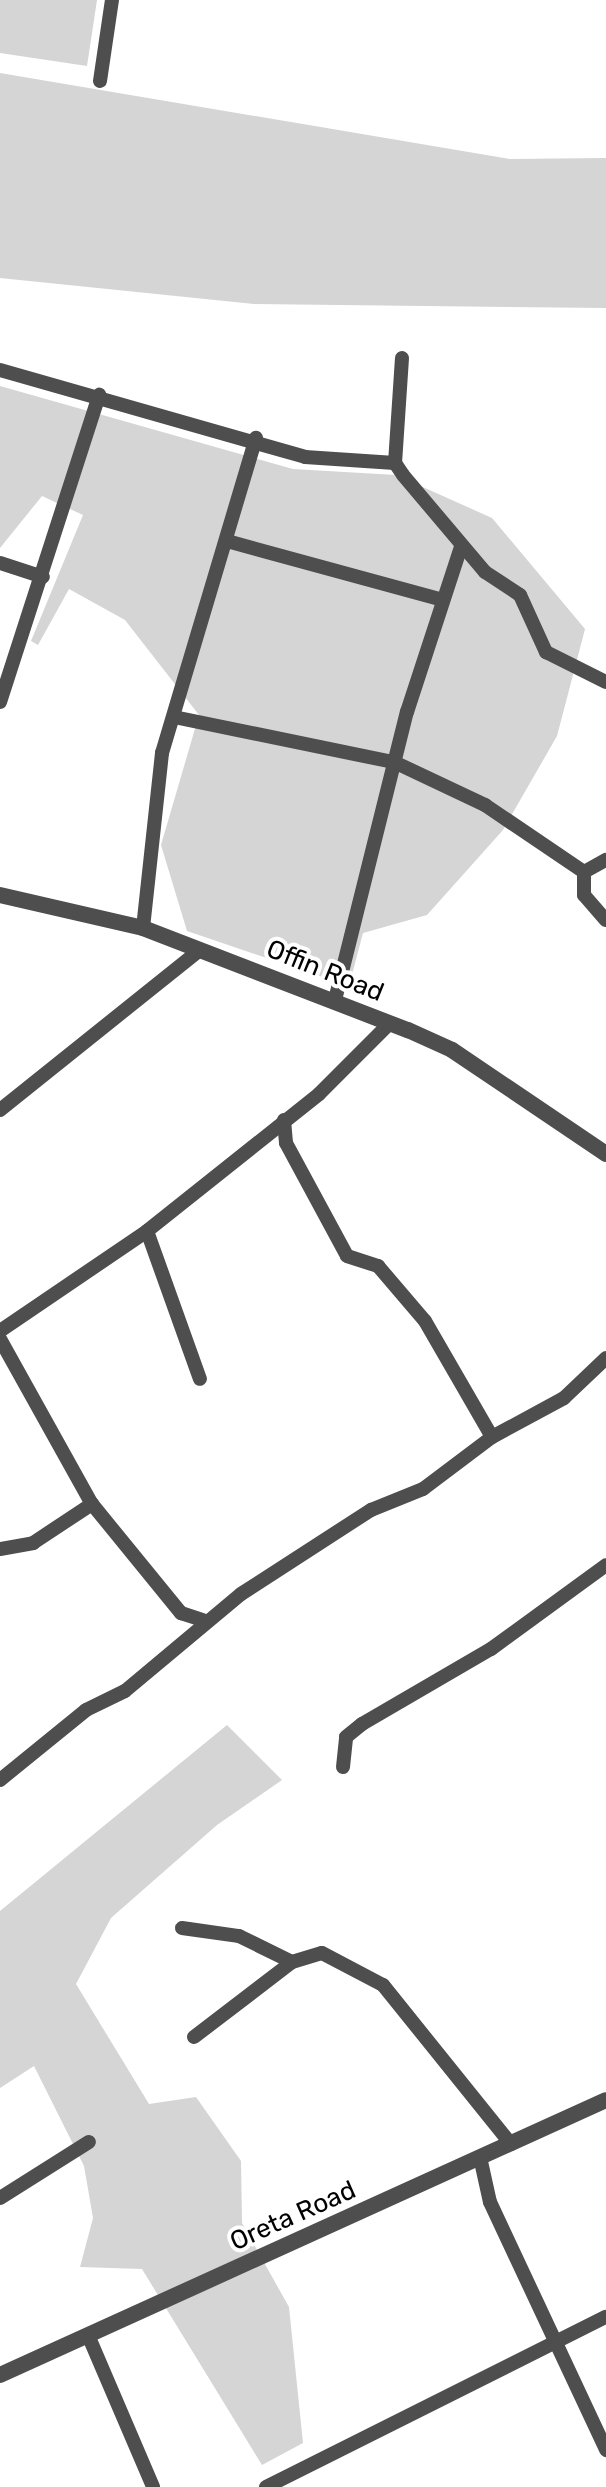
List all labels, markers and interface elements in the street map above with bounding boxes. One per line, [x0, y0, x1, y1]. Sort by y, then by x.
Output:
street label: Offin Road [262, 933, 388, 1009]
street label: Oreta Road [225, 2174, 361, 2258]

